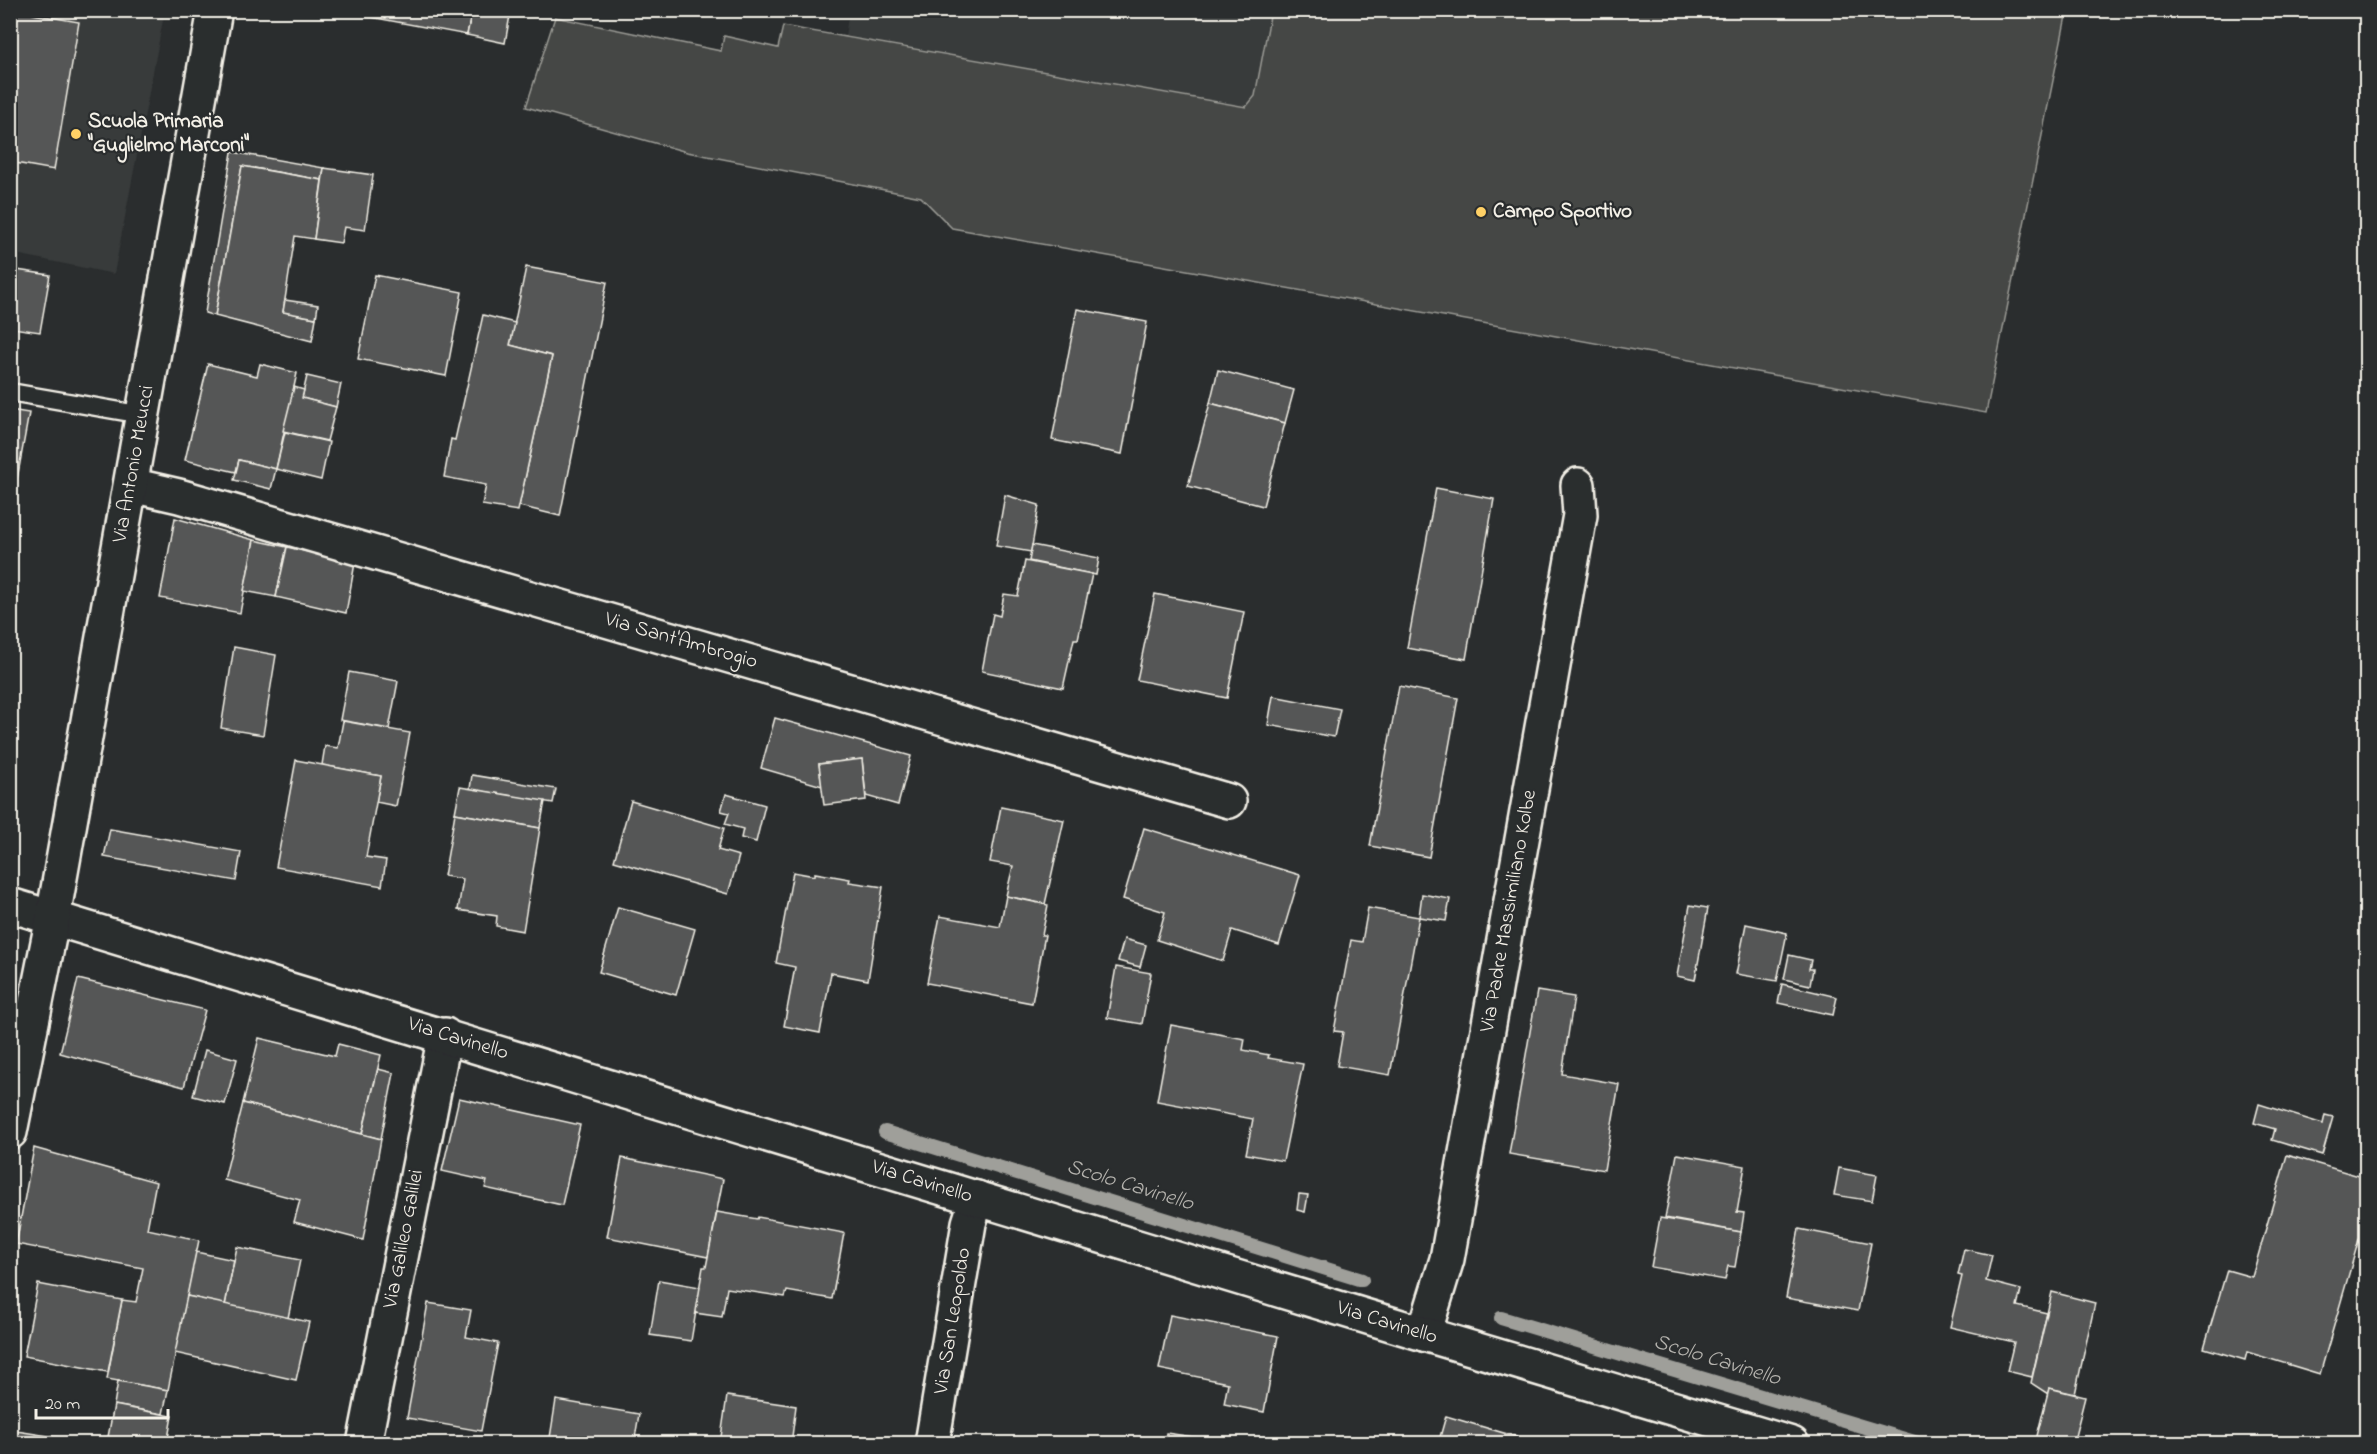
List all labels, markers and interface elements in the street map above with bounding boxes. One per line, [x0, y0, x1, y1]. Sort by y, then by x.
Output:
place label: Scuola Primaria "Guglielmo Marconi" [87, 107, 249, 163]
marker: Scuola Primaria "Guglielmo Marconi" [69, 127, 83, 141]
place label: Campo Sportivo [1493, 197, 1632, 227]
marker: Campo Sportivo [1474, 205, 1488, 219]
street label: Via Antonio Meucci [105, 383, 163, 546]
street label: Via Sant'Ambrogio [600, 605, 761, 679]
street label: Via Padre Massimiliano Kolbe [1473, 787, 1545, 1035]
street label: Via Cavinello [403, 1009, 512, 1069]
street label: Via Cavinello [867, 1152, 976, 1212]
water label: Scolo Cavinello [1063, 1152, 1199, 1221]
street label: Via Galileo Galilei [376, 1167, 432, 1312]
street label: Via San Leopoldo [926, 1246, 979, 1397]
street label: Via Cavinello [1332, 1293, 1441, 1353]
water label: Scolo Cavinello [1650, 1327, 1786, 1396]
scale bar [36, 1382, 168, 1420]
text: 20 m [45, 1392, 80, 1418]

